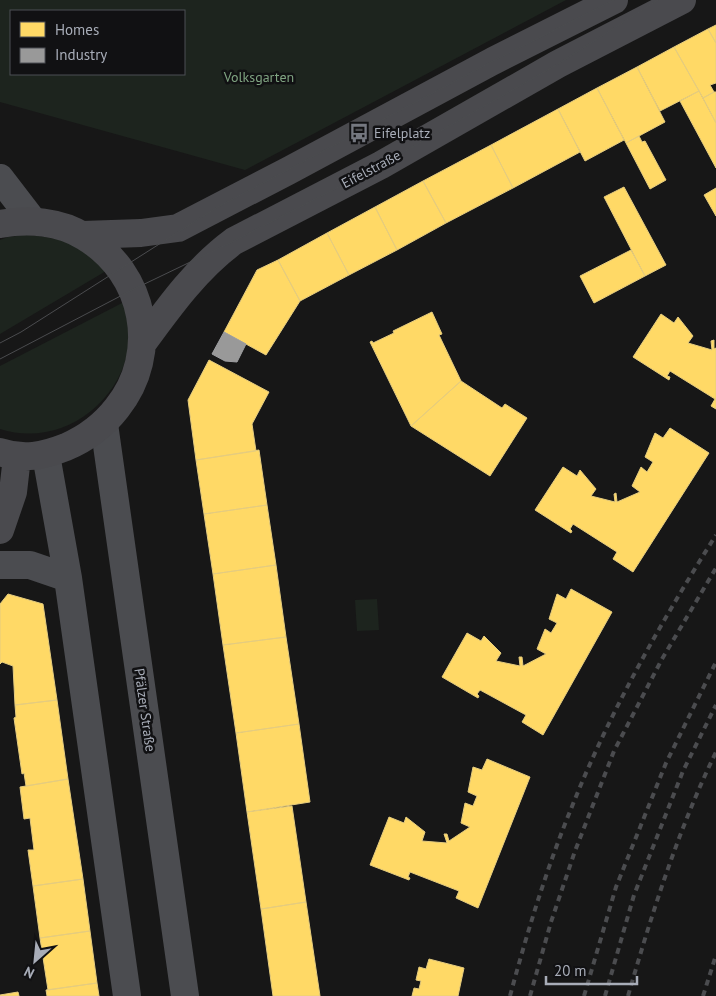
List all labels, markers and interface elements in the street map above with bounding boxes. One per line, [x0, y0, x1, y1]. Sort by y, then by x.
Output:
legend [10, 10, 185, 75]
text: Homes [55, 20, 99, 39]
text: Industry [55, 45, 107, 64]
park label: Volksgarten [223, 68, 294, 86]
bus stop icon: Eifelplatz [348, 122, 370, 144]
place label: Eifelplatz [374, 124, 430, 142]
street label: Eifelstraße [338, 146, 404, 192]
street label: Pfälzer Straße [130, 667, 160, 753]
north arrow [10, 936, 60, 986]
scale bar [546, 954, 637, 986]
text: 20 m [554, 961, 587, 980]
text: N [21, 962, 37, 983]

